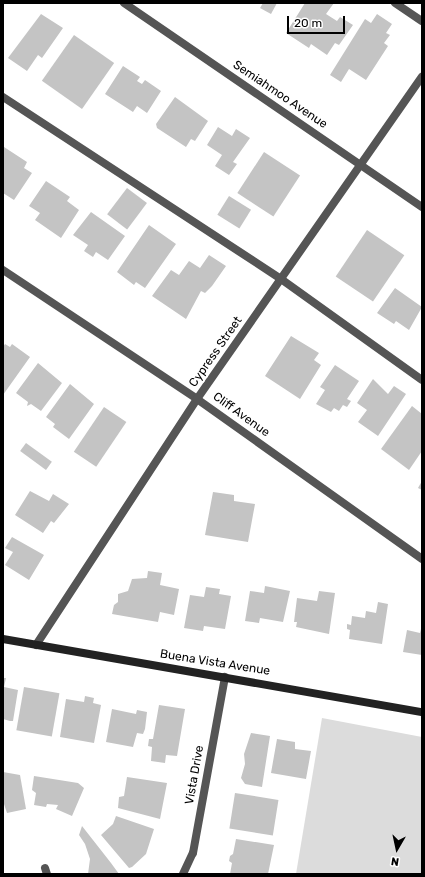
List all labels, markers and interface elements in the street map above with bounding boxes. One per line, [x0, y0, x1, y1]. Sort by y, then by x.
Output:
scale bar [289, 8, 347, 34]
text: 20 m [294, 16, 322, 30]
street label: Semiahmoo Avenue [230, 58, 330, 132]
street label: Cypress Street [186, 314, 246, 390]
street label: Cliff Avenue [210, 389, 272, 441]
street label: Buena Vista Avenue [159, 647, 271, 679]
street label: Vista Drive [183, 744, 207, 806]
north arrow [377, 829, 417, 869]
text: N [390, 854, 400, 868]

